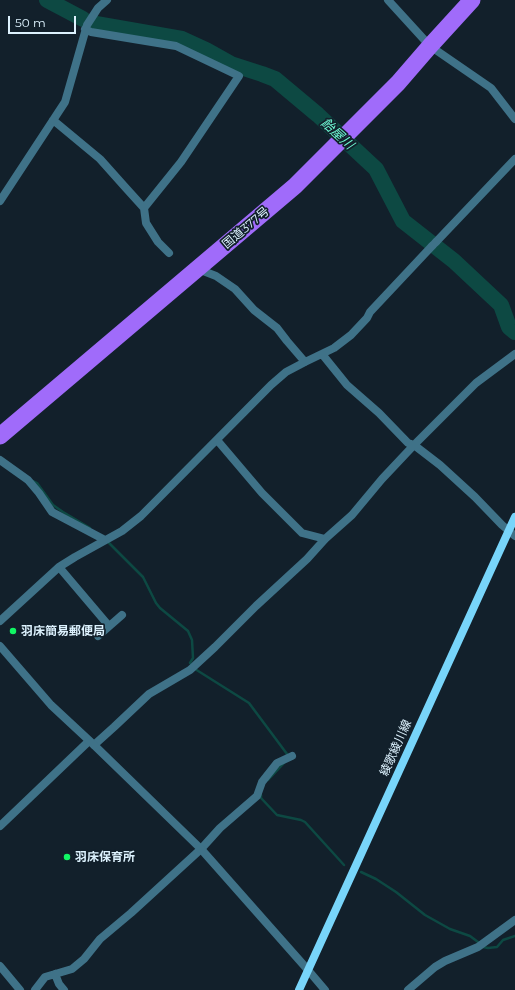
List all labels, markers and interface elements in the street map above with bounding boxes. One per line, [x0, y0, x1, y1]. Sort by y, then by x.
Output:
scale bar [10, 8, 78, 34]
text: 50 m [15, 15, 46, 30]
water label: 飴屋川 [317, 115, 357, 153]
street label: 国道377号 [220, 204, 272, 252]
place label: 羽床簡易郵便局 [21, 624, 105, 638]
marker: 羽床簡易郵便局 [8, 626, 18, 636]
street label: 綾歌綾川線 [377, 718, 415, 778]
place label: 羽床保育所 [75, 850, 135, 864]
marker: 羽床保育所 [62, 852, 72, 862]

